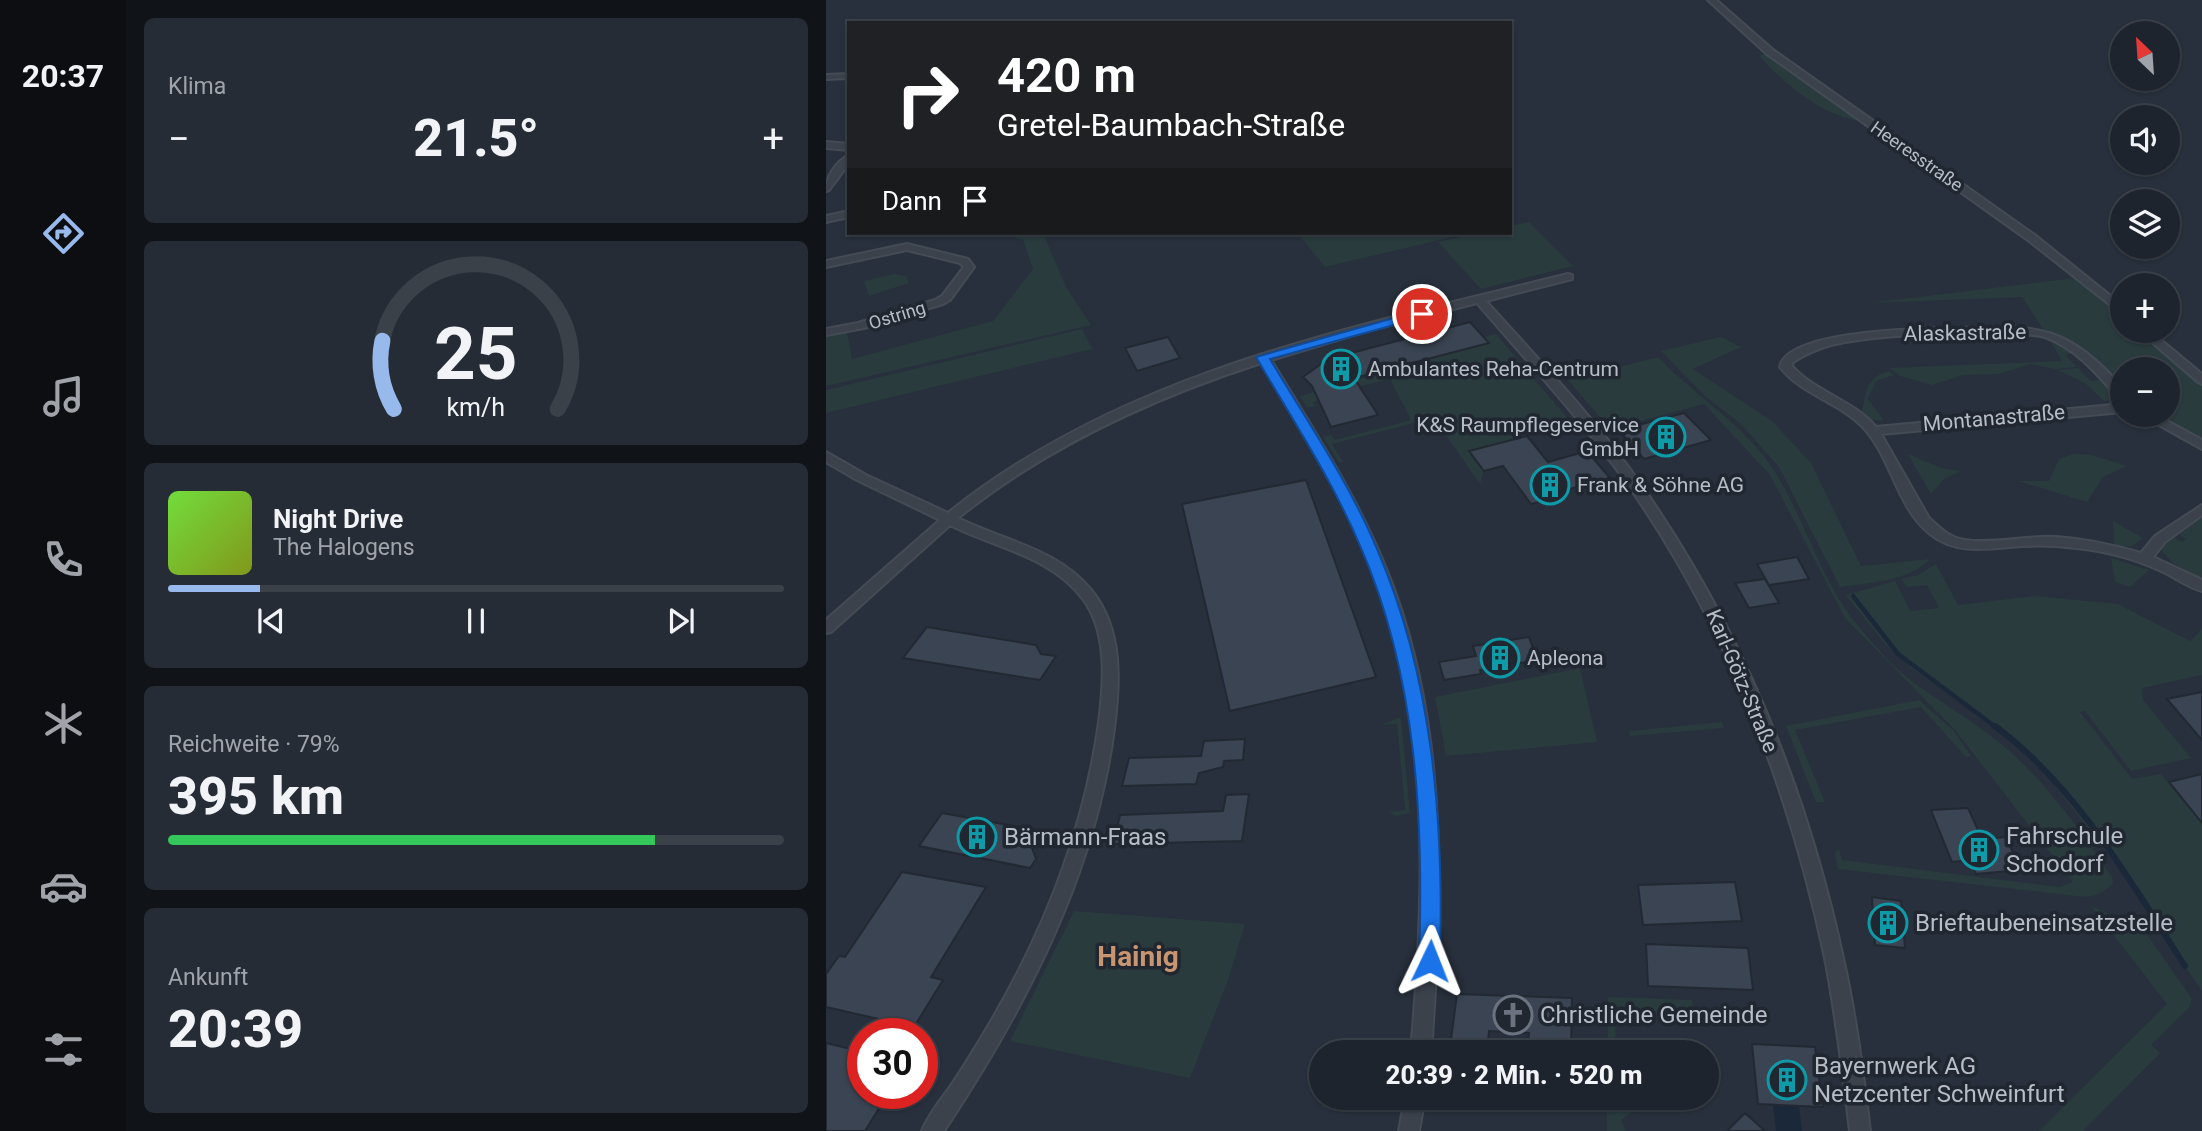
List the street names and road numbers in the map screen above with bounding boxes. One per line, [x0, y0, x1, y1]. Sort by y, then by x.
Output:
street label: Heeresstraße [1867, 117, 1967, 195]
street label: Ostring [866, 296, 928, 334]
street label: Alaskastraße [1903, 320, 2027, 346]
street label: Montanastraße [1922, 400, 2066, 436]
street label: Karl-Götz-Straße [1701, 606, 1783, 756]

